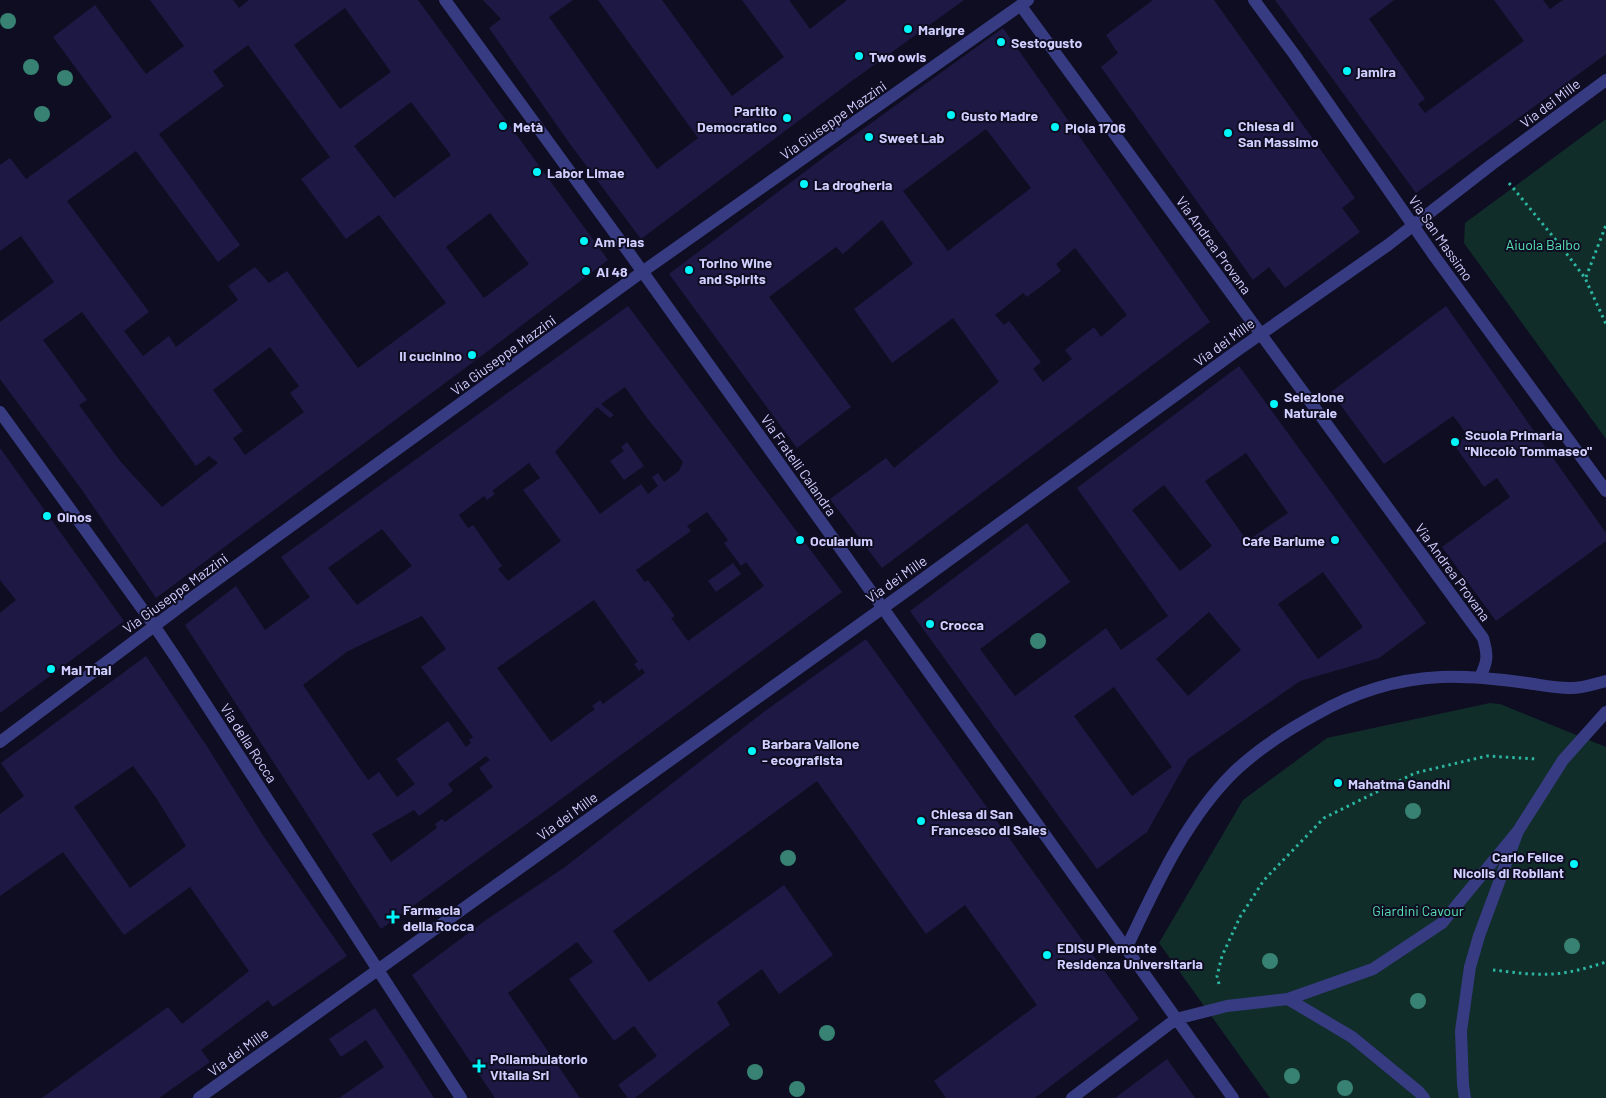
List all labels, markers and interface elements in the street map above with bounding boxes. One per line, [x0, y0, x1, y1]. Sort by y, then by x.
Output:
place label: Marigre [918, 21, 965, 38]
marker: Marigre [902, 23, 914, 35]
place label: Sestogusto [1011, 34, 1083, 51]
marker: Sestogusto [995, 36, 1007, 48]
place label: Two owls [869, 48, 926, 65]
marker: Two owls [853, 50, 865, 62]
place label: jamira [1356, 63, 1396, 80]
marker: jamira [1341, 65, 1353, 77]
street label: Via dei Mille [1517, 75, 1583, 131]
street label: Via Giuseppe Mazzini [777, 77, 889, 163]
place label: Partito Democratico [697, 102, 777, 135]
place label: Gusto Madre [961, 107, 1039, 124]
marker: Gusto Madre [945, 109, 957, 121]
marker: Partito Democratico [781, 112, 793, 124]
place label: Chiesa di San Massimo [1238, 117, 1319, 150]
place label: Metà [513, 118, 543, 135]
place label: Piola 1706 [1065, 119, 1126, 136]
marker: Metà [497, 120, 509, 132]
marker: Piola 1706 [1049, 121, 1061, 133]
marker: Chiesa di San Massimo [1222, 127, 1234, 139]
place label: Sweet Lab [879, 129, 944, 146]
marker: Sweet Lab [863, 131, 875, 143]
place label: Labor Limae [547, 164, 625, 181]
marker: Labor Limae [531, 166, 543, 178]
place label: La drogheria [814, 176, 892, 193]
marker: La drogheria [798, 178, 810, 190]
street label: Via San Massimo [1405, 192, 1477, 284]
street label: Via Andrea Provana [1173, 193, 1255, 297]
place label: Am Pias [594, 233, 644, 250]
marker: Am Pias [578, 235, 590, 247]
park label: Aiuola Balbo [1506, 236, 1580, 253]
place label: Torino Wine and Spirits [699, 254, 772, 287]
place label: Al 48 [596, 263, 628, 280]
marker: Torino Wine and Spirits [683, 264, 695, 276]
marker: Al 48 [580, 265, 592, 277]
street label: Via Giuseppe Mazzini [447, 311, 559, 399]
street label: Via dei Mille [1190, 314, 1258, 370]
place label: Il cucinino [399, 347, 462, 364]
marker: Il cucinino [466, 349, 478, 361]
place label: Selezione Naturale [1284, 388, 1344, 421]
marker: Selezione Naturale [1268, 398, 1280, 410]
street label: Via Fratelli Calandra [758, 411, 840, 519]
place label: Scuola Primaria "Niccolò Tommaseo" [1465, 426, 1592, 459]
marker: Scuola Primaria "Niccolò Tommaseo" [1449, 436, 1461, 448]
place label: Oinos [57, 508, 92, 525]
marker: Oinos [41, 510, 53, 522]
street label: Via Andrea Provana [1412, 520, 1494, 624]
place label: Ocularium [810, 532, 873, 549]
place label: Cafe Barlume [1242, 532, 1325, 549]
marker: Ocularium [794, 534, 806, 546]
marker: Cafe Barlume [1329, 534, 1341, 546]
street label: Via Giuseppe Mazzini [119, 549, 231, 637]
street label: Via dei Mille [862, 552, 930, 606]
place label: Crocca [940, 616, 984, 633]
marker: Crocca [924, 618, 936, 630]
place label: Mai Thai [61, 661, 112, 678]
marker: Mai Thai [45, 663, 57, 675]
street label: Via della Rocca [217, 700, 281, 786]
place label: Barbara Vallone - ecografista [762, 735, 860, 768]
marker: Barbara Vallone - ecografista [746, 745, 758, 757]
place label: Mahatma Gandhi [1348, 775, 1450, 792]
marker: Mahatma Gandhi [1332, 777, 1344, 789]
street label: Via dei Mille [533, 788, 601, 844]
place label: Chiesa di San Francesco di Sales [931, 805, 1047, 838]
marker: Chiesa di San Francesco di Sales [915, 815, 927, 827]
place label: Carlo Felice Nicolis di Robilant [1453, 848, 1564, 881]
marker: Carlo Felice Nicolis di Robilant [1568, 858, 1580, 870]
place label: Farmacia della Rocca [403, 901, 474, 934]
park label: Giardini Cavour [1372, 902, 1464, 919]
marker: Farmacia della Rocca [387, 911, 399, 923]
place label: EDISU Piemonte Residenza Universitaria [1057, 939, 1203, 972]
marker: EDISU Piemonte Residenza Universitaria [1041, 949, 1053, 961]
street label: Via dei Mille [204, 1024, 272, 1080]
place label: Poliambulatorio Vitalia Srl [490, 1050, 588, 1083]
marker: Poliambulatorio Vitalia Srl [472, 1059, 486, 1073]

